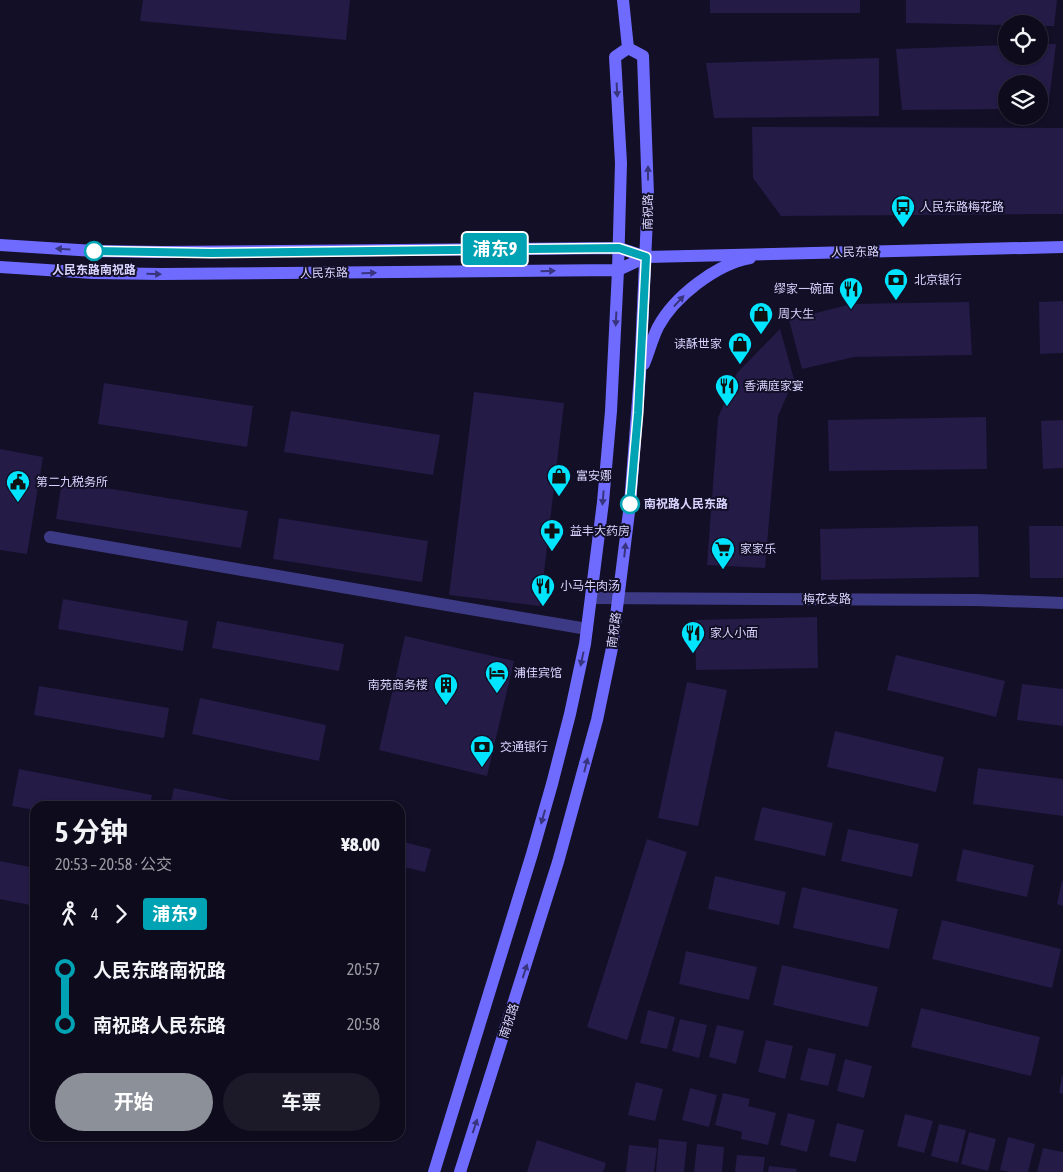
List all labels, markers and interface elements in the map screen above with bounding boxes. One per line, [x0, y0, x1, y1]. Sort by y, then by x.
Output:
map controls [998, 15, 1048, 125]
button: locate [998, 15, 1048, 65]
button: layers [998, 75, 1048, 125]
one-way arrow [614, 83, 622, 99]
one-way arrow [644, 165, 652, 181]
street label: 南祝路 [641, 194, 655, 230]
bus stop icon: 人民东路梅花路 [890, 194, 916, 228]
place label: 人民东路梅花路 [920, 200, 1004, 214]
line badge: 浦东9 [466, 233, 524, 265]
text: 浦东9 [473, 238, 517, 259]
marker: 人民东路南祝路 [84, 241, 104, 261]
one-way arrow [55, 245, 71, 253]
street label: 人民东路 [831, 245, 879, 259]
place label: 人民东路南祝路 [52, 263, 136, 277]
street label: 人民东路 [300, 266, 348, 280]
one-way arrow [541, 266, 557, 274]
bank icon: 北京银行 [883, 267, 909, 301]
one-way arrow [361, 269, 377, 277]
one-way arrow [146, 270, 162, 278]
place label: 北京银行 [914, 273, 962, 287]
restaurant icon: 缪家一碗面 [838, 276, 864, 310]
place label: 缪家一碗面 [774, 282, 834, 296]
one-way arrow [673, 296, 685, 308]
shop icon: 周大生 [748, 301, 774, 335]
place label: 周大生 [778, 307, 814, 321]
one-way arrow [611, 311, 619, 327]
shop icon: 读酥世家 [727, 331, 753, 365]
place label: 读酥世家 [674, 337, 722, 351]
restaurant icon: 香满庭家宴 [714, 373, 740, 407]
place label: 香满庭家宴 [744, 379, 804, 393]
shop icon: 富安娜 [546, 463, 572, 497]
public building icon: 第二九税务所 [5, 469, 31, 503]
place label: 富安娜 [576, 469, 612, 483]
place label: 第二九税务所 [36, 475, 108, 489]
one-way arrow [599, 490, 607, 506]
marker: 南祝路人民东路 [620, 494, 640, 514]
place label: 南祝路人民东路 [644, 497, 728, 511]
pharmacy icon: 益丰大药房 [539, 518, 565, 552]
place label: 益丰大药房 [570, 524, 630, 538]
supermarket icon: 家家乐 [710, 536, 736, 570]
one-way arrow [621, 542, 629, 558]
place label: 家家乐 [740, 542, 776, 556]
restaurant icon: 小马牛肉汤 [530, 573, 556, 607]
place label: 小马牛肉汤 [560, 579, 620, 593]
street label: 梅花支路 [803, 592, 851, 606]
street label: 南祝路 [605, 611, 623, 649]
restaurant icon: 家人小面 [680, 620, 706, 654]
place label: 家人小面 [710, 626, 758, 640]
one-way arrow [578, 652, 586, 667]
hotel icon: 浦佳宾馆 [484, 660, 510, 694]
place label: 浦佳宾馆 [514, 666, 562, 680]
building icon: 南苑商务楼 [433, 672, 459, 706]
place label: 南苑商务楼 [368, 678, 428, 692]
bank icon: 交通银行 [469, 734, 495, 768]
place label: 交通银行 [500, 740, 548, 754]
one-way arrow [582, 757, 590, 772]
one-way arrow [539, 809, 547, 824]
text: 5 分钟 [55, 816, 128, 848]
text: ¥8.00 [341, 833, 380, 855]
text: 20:53 – 20:58 · 公交 [55, 855, 172, 873]
icon: walk [55, 900, 83, 928]
icon: forward [107, 900, 135, 928]
text: 浦东9 [153, 903, 197, 924]
text: 4 [91, 905, 99, 923]
text: 人民东路南祝路 [93, 959, 226, 981]
text: 20:57 [347, 960, 380, 978]
one-way arrow [521, 963, 529, 978]
street label: 南祝路 [497, 1002, 521, 1040]
text: 南祝路人民东路 [93, 1014, 226, 1036]
text: 20:58 [347, 1015, 380, 1033]
button: 开始 [55, 1073, 213, 1131]
button: 车票 [223, 1073, 380, 1131]
one-way arrow [472, 1118, 480, 1133]

